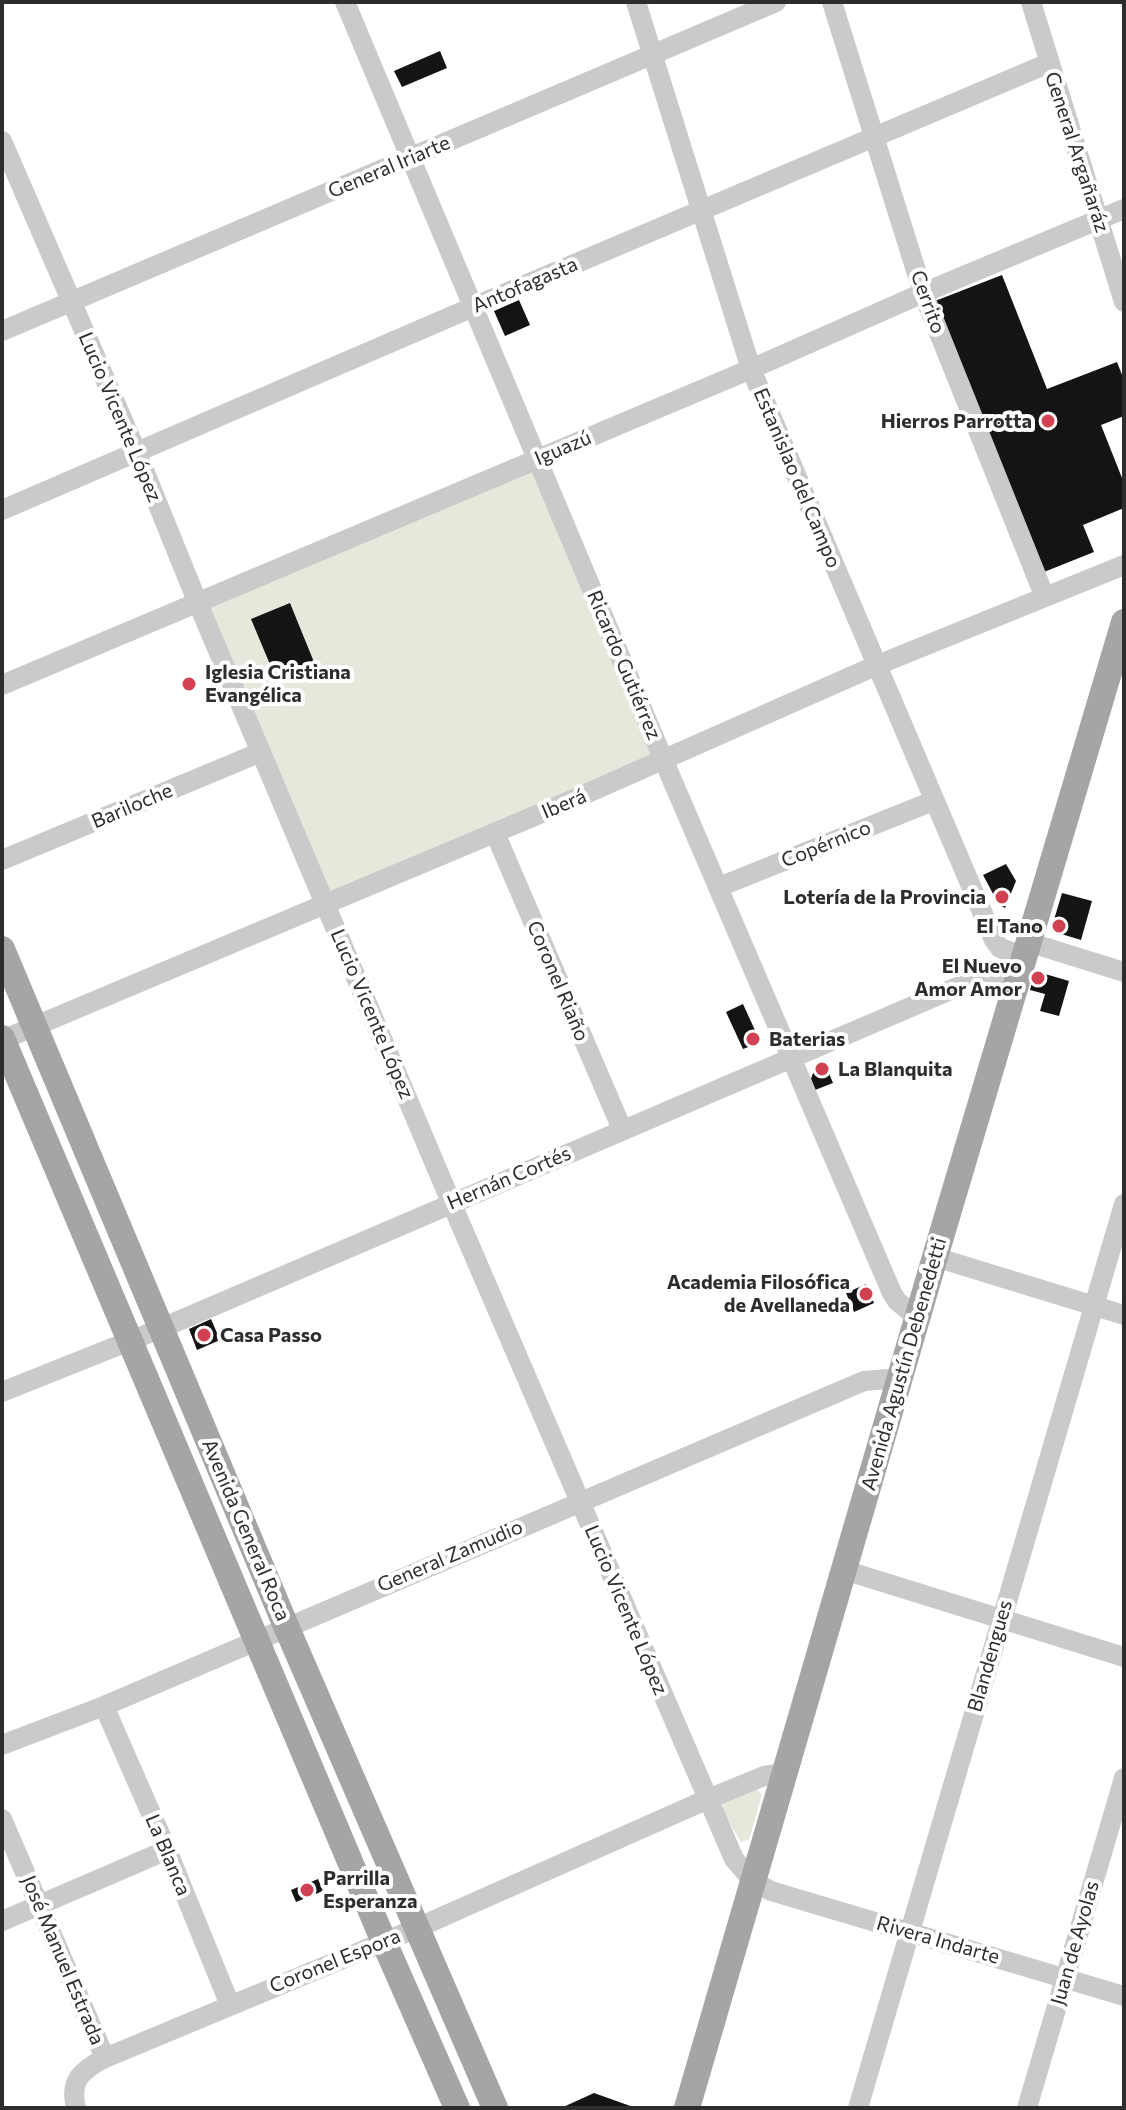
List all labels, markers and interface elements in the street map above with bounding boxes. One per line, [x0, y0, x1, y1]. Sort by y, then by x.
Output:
street label: General Argañaráz [1040, 69, 1114, 235]
street label: General Iriarte [324, 131, 454, 203]
street label: Antofagasta [469, 252, 581, 318]
street label: Cerrito [906, 267, 950, 337]
street label: Lucio Vicente López [73, 328, 167, 506]
street label: Estanislao del Campo [748, 385, 846, 571]
place label: Hierros Parrotta [881, 409, 1032, 433]
marker: Hierros Parrotta [1039, 412, 1057, 430]
street label: Iguazú [531, 425, 595, 471]
street label: Ricardo Gutiérrez [582, 587, 666, 743]
place label: Iglesia Cristiana Evangélica [205, 660, 351, 707]
marker: Iglesia Cristiana Evangélica [180, 675, 198, 693]
street label: Bariloche [88, 778, 176, 834]
street label: Iberá [538, 784, 590, 824]
street label: Copérnico [778, 815, 874, 873]
place label: Lotería de la Provincia [783, 885, 986, 909]
marker: Lotería de la Provincia [993, 888, 1011, 906]
place label: El Tano [976, 914, 1043, 938]
street label: Coronel Riaño [522, 917, 594, 1045]
marker: El Tano [1050, 917, 1068, 935]
street label: Lucio Vicente López [325, 925, 419, 1103]
place label: El Nuevo Amor Amor [914, 954, 1022, 1001]
marker: El Nuevo Amor Amor [1029, 969, 1047, 987]
place label: Baterias [769, 1027, 845, 1051]
marker: Baterias [744, 1030, 762, 1048]
place label: La Blanquita [838, 1057, 953, 1081]
marker: La Blanquita [813, 1060, 831, 1078]
street label: Hernán Cortés [444, 1141, 574, 1215]
street label: Avenida Agustín Debenedetti [856, 1235, 952, 1493]
place label: Academia Filosófica de Avellaneda [667, 1270, 850, 1317]
marker: Academia Filosófica de Avellaneda [857, 1285, 875, 1303]
place label: Casa Passo [220, 1323, 322, 1347]
marker: Casa Passo [195, 1326, 213, 1344]
street label: Avenida General Roca [197, 1435, 295, 1625]
street label: General Zamudio [374, 1515, 526, 1597]
street label: Lucio Vicente López [579, 1521, 673, 1699]
street label: Blandengues [963, 1597, 1017, 1715]
street label: La Blanca [140, 1811, 196, 1899]
place label: Parrilla Esperanza [323, 1866, 418, 1913]
street label: José Manuel Estrada [16, 1872, 110, 2048]
street label: Juan de Ayolas [1046, 1878, 1104, 2008]
marker: Parrilla Esperanza [298, 1881, 316, 1899]
street label: Rivera Indarte [874, 1911, 1002, 1969]
street label: Coronel Espora [266, 1924, 404, 1998]

